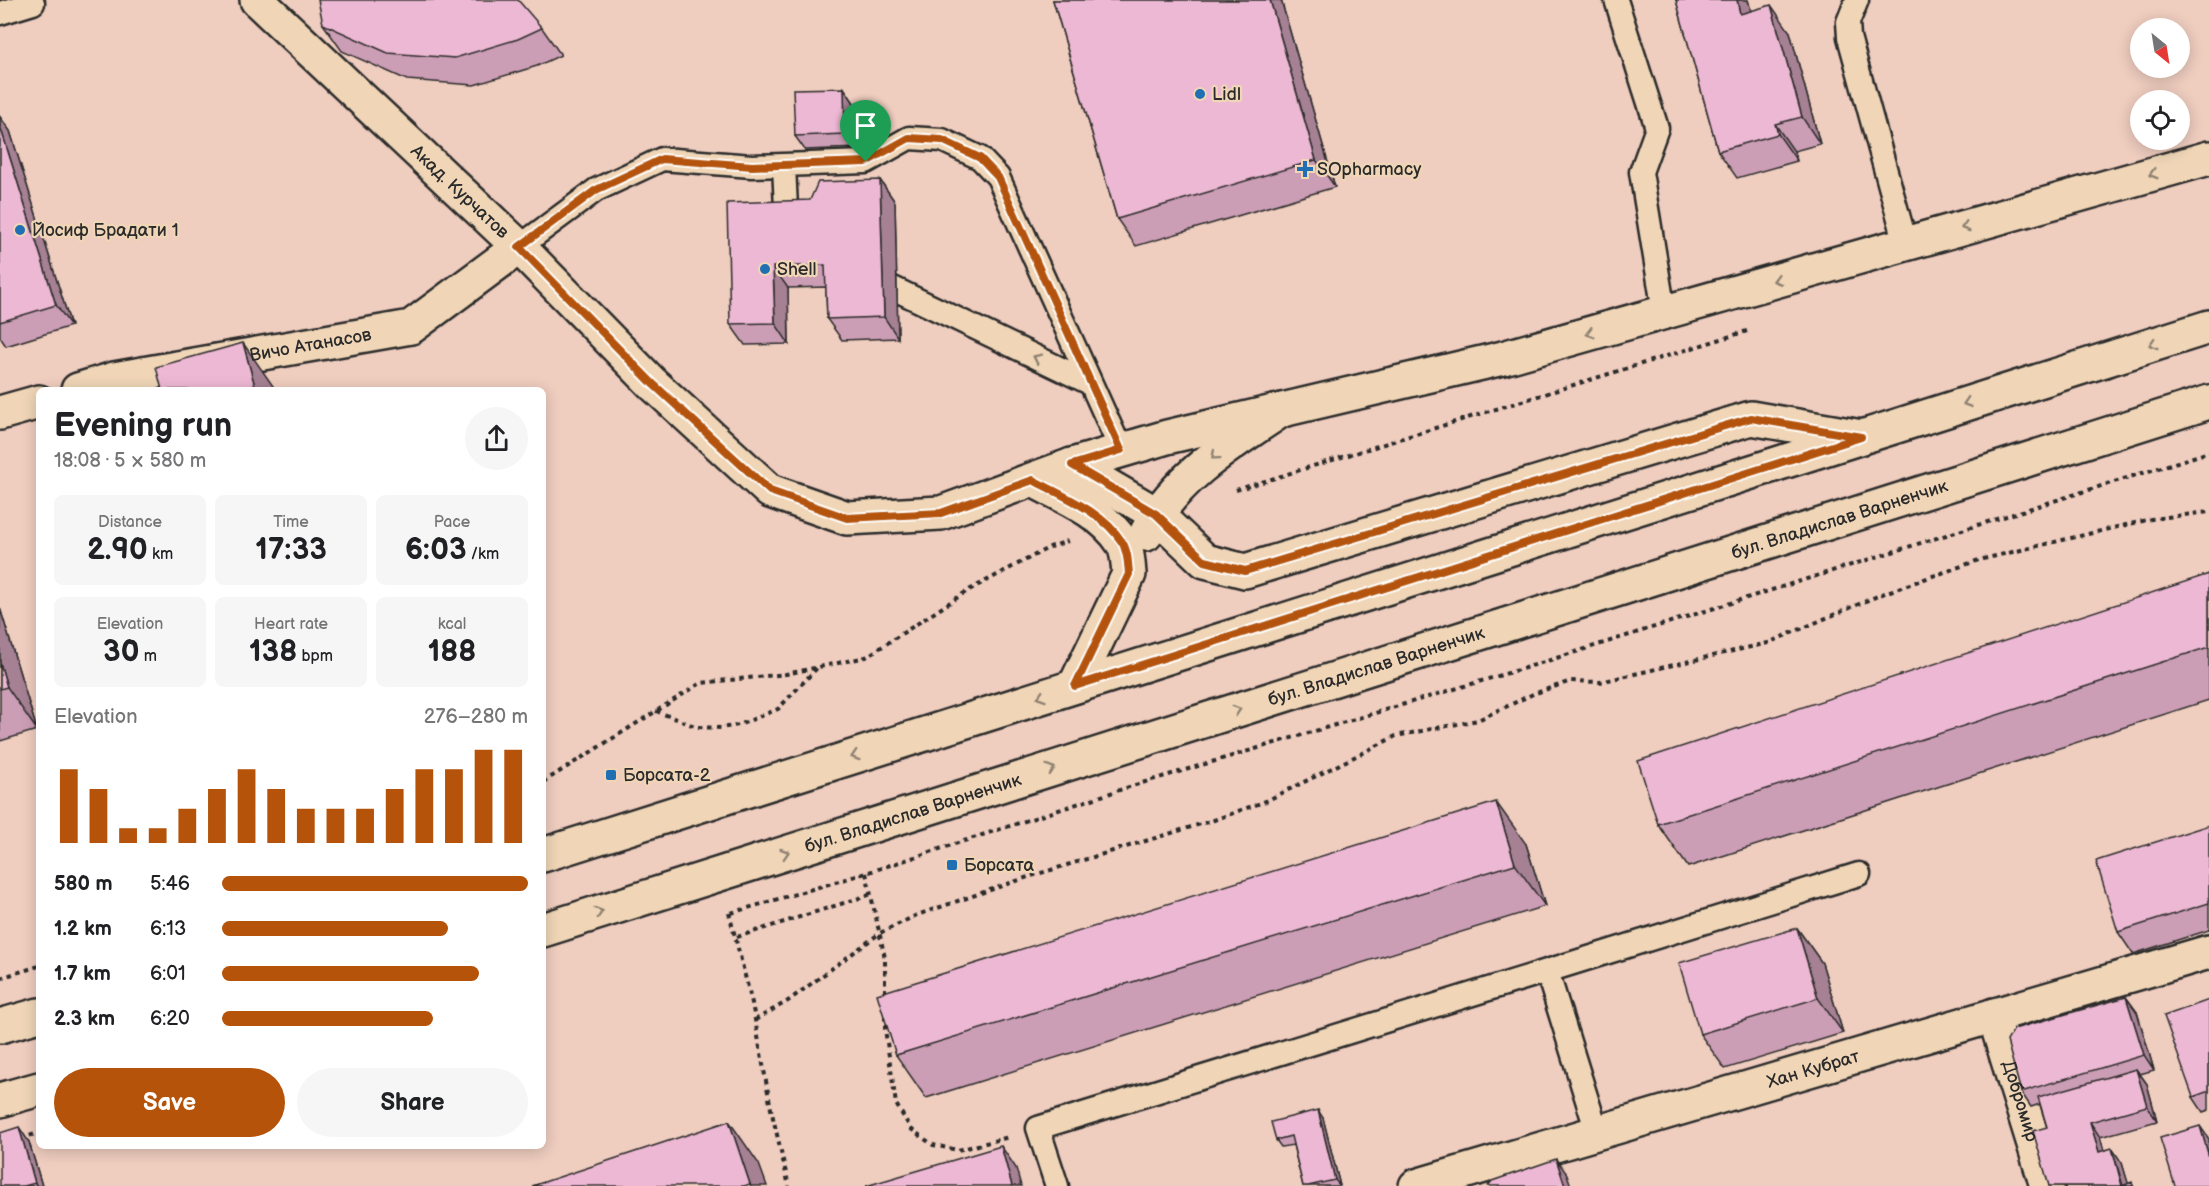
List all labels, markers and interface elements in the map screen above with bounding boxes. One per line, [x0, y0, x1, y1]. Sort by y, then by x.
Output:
north arrow [2130, 18, 2190, 78]
map controls [2130, 18, 2190, 150]
place label: Lidl [1212, 84, 1241, 105]
marker: Lidl [1193, 87, 1207, 101]
button: locate [2130, 90, 2190, 150]
pin [840, 100, 891, 162]
icon: arrive [849, 109, 882, 142]
street label: Акад. Курчатов [406, 139, 514, 243]
place label: SOpharmacy [1317, 159, 1422, 180]
marker: SOpharmacy [1298, 162, 1312, 176]
one-way arrow [2148, 167, 2159, 179]
place label: Йосиф Брадати 1 [32, 220, 179, 241]
one-way arrow [1960, 220, 1971, 232]
marker: Йосиф Брадати 1 [13, 223, 27, 237]
place label: Shell [777, 259, 817, 280]
marker: Shell [758, 262, 772, 276]
one-way arrow [1773, 273, 1783, 285]
street label: Вичо Атанасов [248, 324, 373, 366]
one-way arrow [1585, 326, 1596, 338]
one-way arrow [2148, 337, 2159, 350]
one-way arrow [1033, 353, 1044, 365]
one-way arrow [1962, 396, 1973, 408]
text: Evening run [54, 406, 232, 446]
button: share [465, 407, 528, 470]
text: 18:08 · 5 × 580 m [54, 449, 206, 473]
one-way arrow [1211, 449, 1222, 460]
street label: бул. Владислав Варненчик [1729, 475, 1951, 563]
text: Distance [98, 513, 162, 532]
text: Time [273, 513, 309, 532]
text: Pace [434, 513, 470, 532]
text: 2.90 [87, 532, 148, 568]
text: 17:33 [255, 532, 327, 568]
text: 6:03 [405, 532, 466, 568]
text: km [148, 545, 173, 564]
text: /km [466, 545, 499, 564]
text: Elevation [97, 615, 163, 634]
text: Heart rate [254, 615, 328, 634]
text: kcal [438, 615, 466, 634]
street label: бул. Владислав Варненчик [1265, 622, 1487, 710]
text: 30 [103, 634, 139, 670]
text: 138 [249, 634, 297, 670]
text: 188 [428, 634, 476, 670]
text: m [139, 647, 157, 666]
text: bpm [297, 647, 333, 666]
one-way arrow [1036, 690, 1047, 702]
text: Elevation [54, 705, 137, 729]
text: 276–280 m [424, 705, 528, 729]
one-way arrow [1231, 705, 1241, 717]
one-way arrow [850, 749, 861, 761]
one-way arrow [1045, 764, 1056, 776]
place label: Борсата-2 [623, 765, 711, 786]
marker: Борсата-2 [604, 768, 618, 782]
street label: бул. Владислав Варненчик [802, 769, 1024, 857]
one-way arrow [779, 848, 790, 860]
place label: Борсата [964, 855, 1035, 876]
marker: Борсата [945, 858, 959, 872]
text: 580 m [54, 872, 112, 896]
text: 5:46 [150, 872, 190, 896]
one-way arrow [593, 907, 604, 919]
text: 1.2 km [54, 917, 112, 941]
text: 6:13 [150, 917, 186, 941]
text: 1.7 km [54, 962, 111, 986]
text: 6:01 [150, 962, 186, 986]
text: 2.3 km [54, 1007, 115, 1031]
text: 6:20 [150, 1007, 190, 1031]
street label: Хан Кубрат [1764, 1045, 1862, 1092]
street label: Добромир [1998, 1058, 2043, 1144]
button: Save [54, 1068, 285, 1137]
button: Share [297, 1068, 528, 1137]

